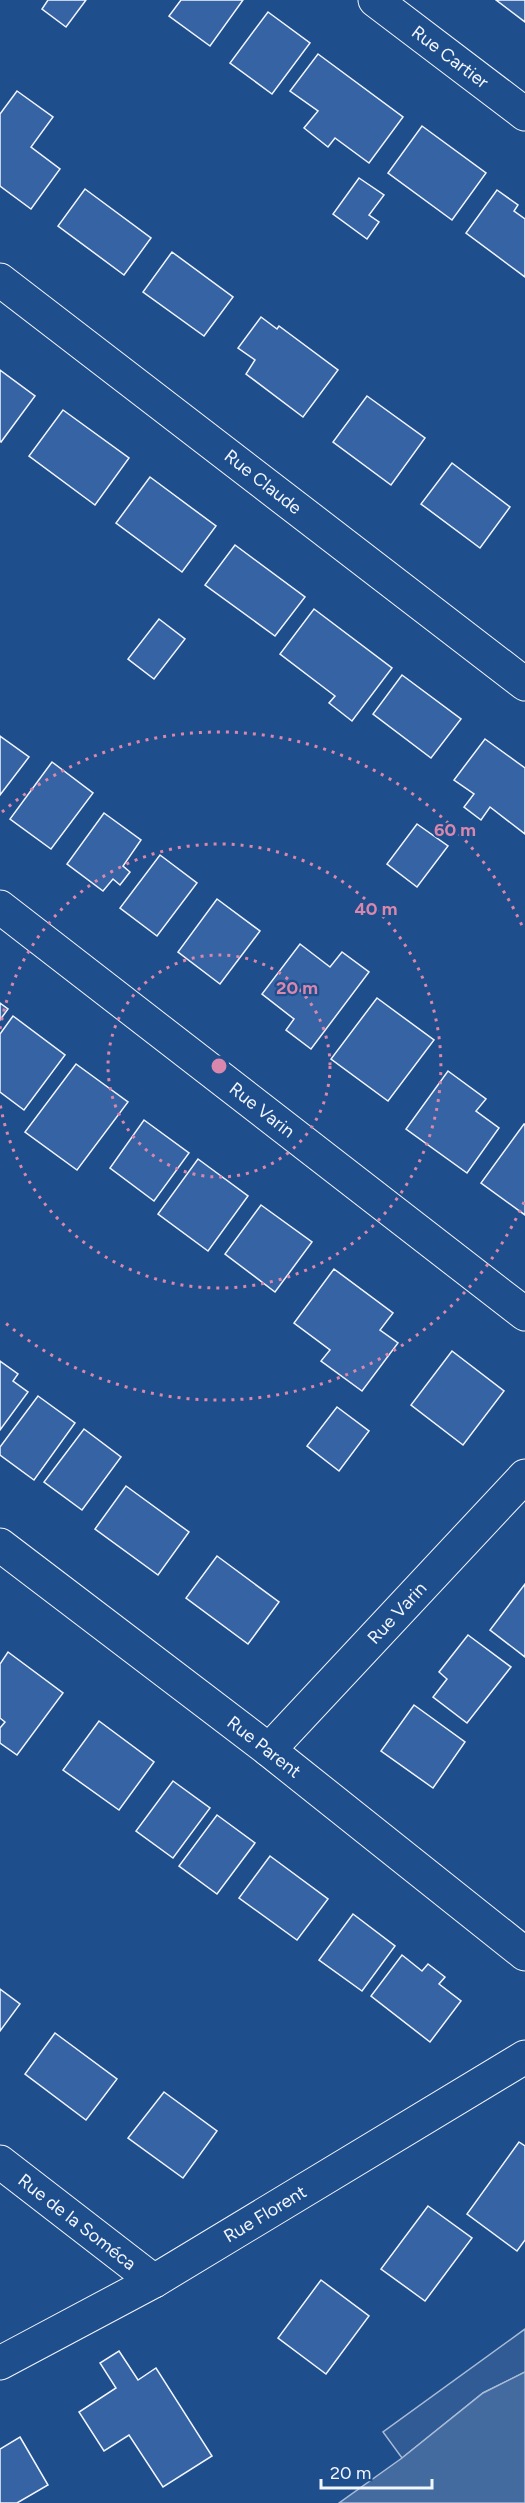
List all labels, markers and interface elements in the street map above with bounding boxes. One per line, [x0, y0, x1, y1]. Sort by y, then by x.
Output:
street label: Rue Cartier [407, 21, 493, 93]
street label: Rue Claude [220, 445, 306, 519]
text: 60 m [434, 819, 476, 841]
text: 40 m [354, 898, 398, 920]
text: 20 m [276, 977, 318, 999]
centre of rings [209, 1056, 229, 1076]
street label: Rue Varin [225, 1078, 299, 1142]
street label: Rue Varin [363, 1577, 431, 1649]
street label: Rue Parent [223, 1711, 306, 1783]
street label: Rue de la Soméca [14, 2169, 140, 2275]
street label: Rue Florent [220, 2181, 310, 2247]
scale bar [321, 2452, 432, 2490]
text: 20 m [330, 2462, 371, 2484]

